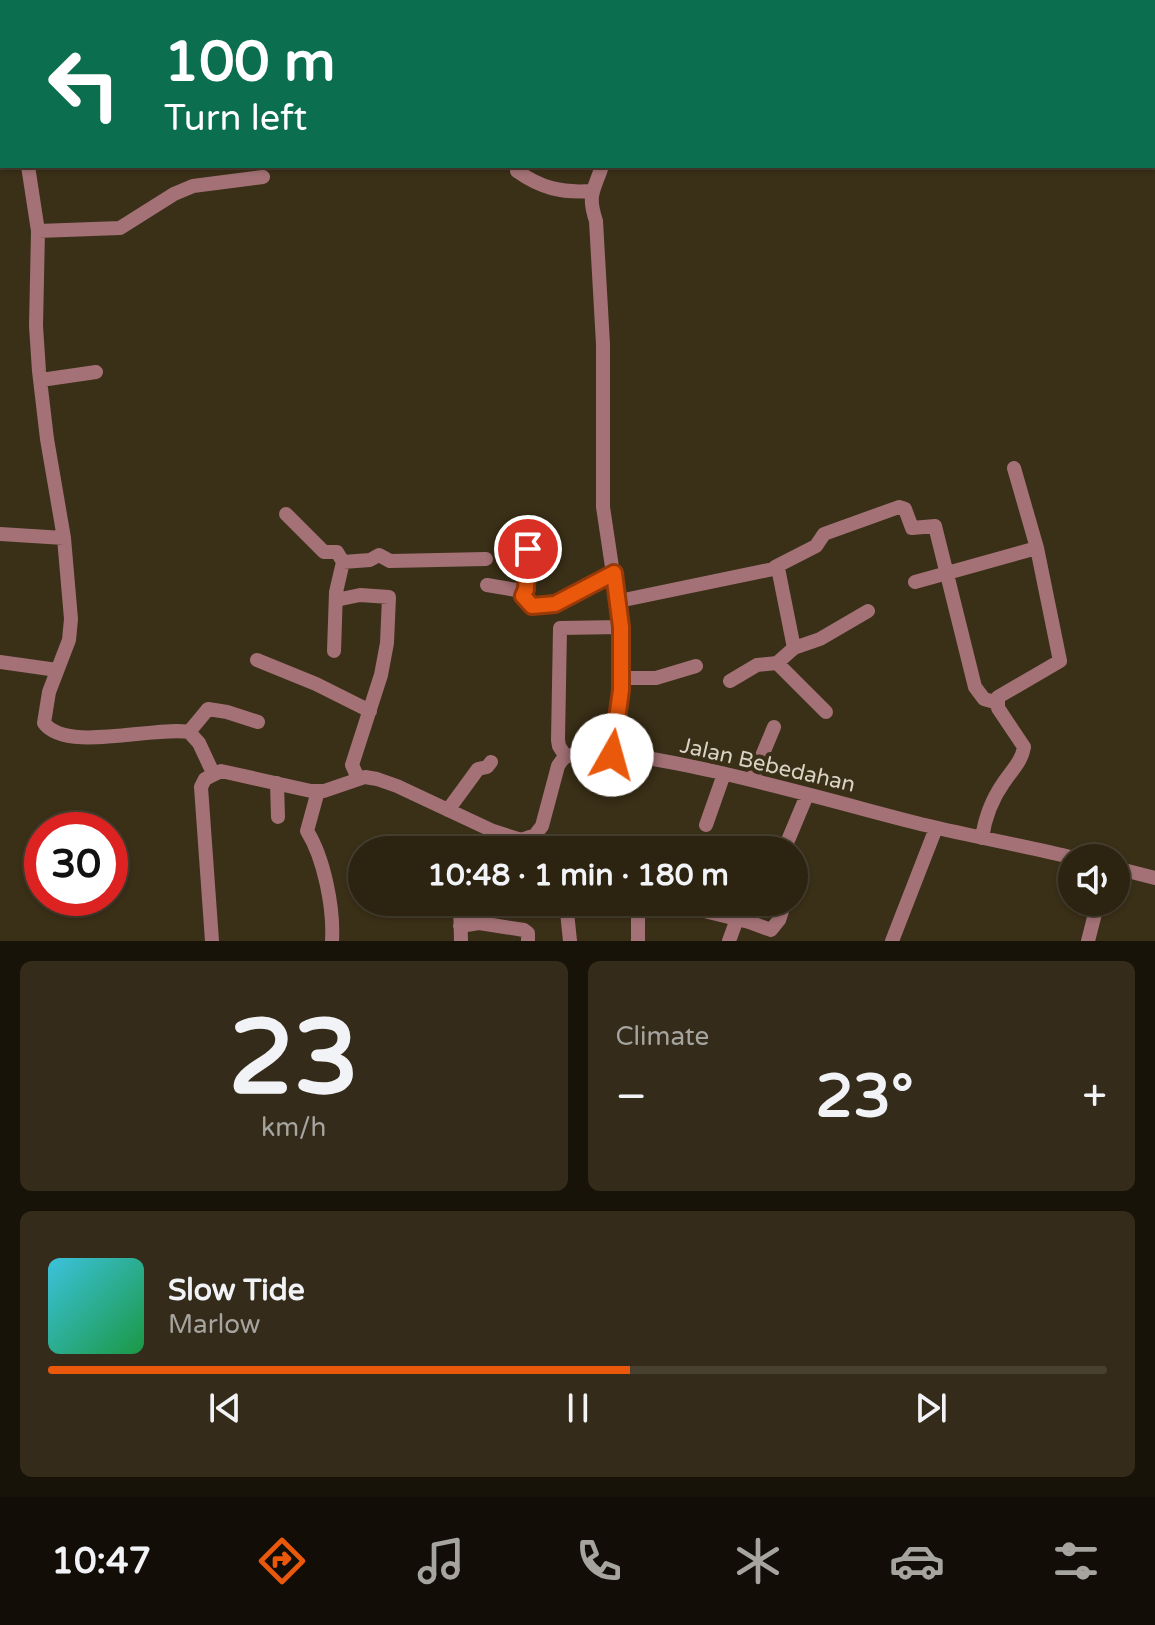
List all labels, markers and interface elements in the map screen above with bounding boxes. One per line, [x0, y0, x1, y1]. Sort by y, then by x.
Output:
text: 100 m [164, 29, 335, 96]
icon: left [32, 32, 136, 136]
text: Turn left [164, 97, 307, 140]
pin [494, 515, 562, 583]
icon: arrive [506, 527, 550, 571]
position arrow [570, 713, 654, 797]
street label: Jalan Bebedahan [678, 732, 858, 798]
speed limit sign: 30 [24, 812, 128, 916]
map controls [1058, 844, 1130, 916]
button: sound [1058, 844, 1130, 916]
text: 10:48 · 1 min · 180 m [427, 857, 729, 894]
text: 23 [228, 997, 359, 1122]
text: Climate [616, 1021, 709, 1052]
text: 23° [816, 1061, 914, 1133]
text: − [616, 1071, 647, 1124]
text: + [1082, 1071, 1107, 1124]
text: km/h [261, 1112, 326, 1143]
text: Slow Tide [168, 1272, 305, 1309]
text: Marlow [168, 1309, 260, 1340]
icon: previous [203, 1386, 247, 1430]
icon: pause [556, 1386, 600, 1430]
icon: next [909, 1386, 953, 1430]
icon: directions [254, 1533, 310, 1589]
icon: music [413, 1533, 469, 1589]
icon: phone [571, 1533, 627, 1589]
icon: climate [730, 1533, 786, 1589]
icon: car [889, 1533, 945, 1589]
icon: filters [1048, 1533, 1104, 1589]
text: 10:47 [51, 1540, 151, 1583]

